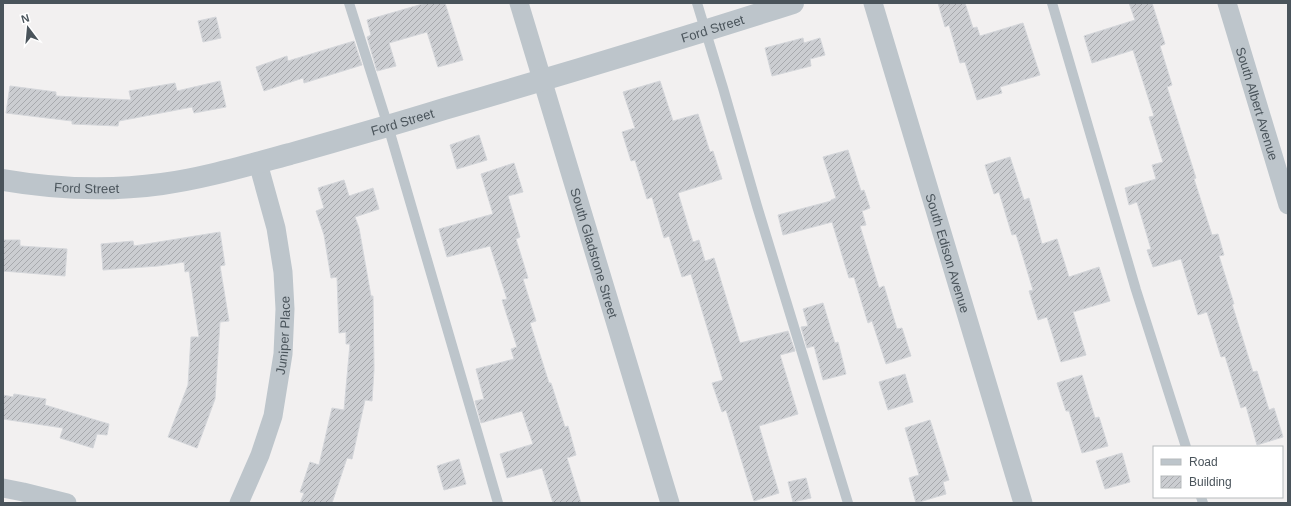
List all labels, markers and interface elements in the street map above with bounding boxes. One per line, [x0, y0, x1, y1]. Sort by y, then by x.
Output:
north arrow [8, 8, 48, 48]
street label: Ford Street [679, 11, 746, 45]
text: N [20, 12, 31, 25]
street label: South Albert Avenue [1233, 45, 1282, 162]
street label: Ford Street [369, 105, 436, 138]
street label: Ford Street [53, 179, 120, 196]
street label: South Gladstone Street [568, 186, 621, 320]
street label: South Edison Avenue [923, 191, 973, 315]
street label: Juniper Place [272, 296, 293, 376]
legend [1153, 446, 1283, 498]
text: Road [1189, 455, 1218, 469]
text: Building [1189, 475, 1232, 489]

